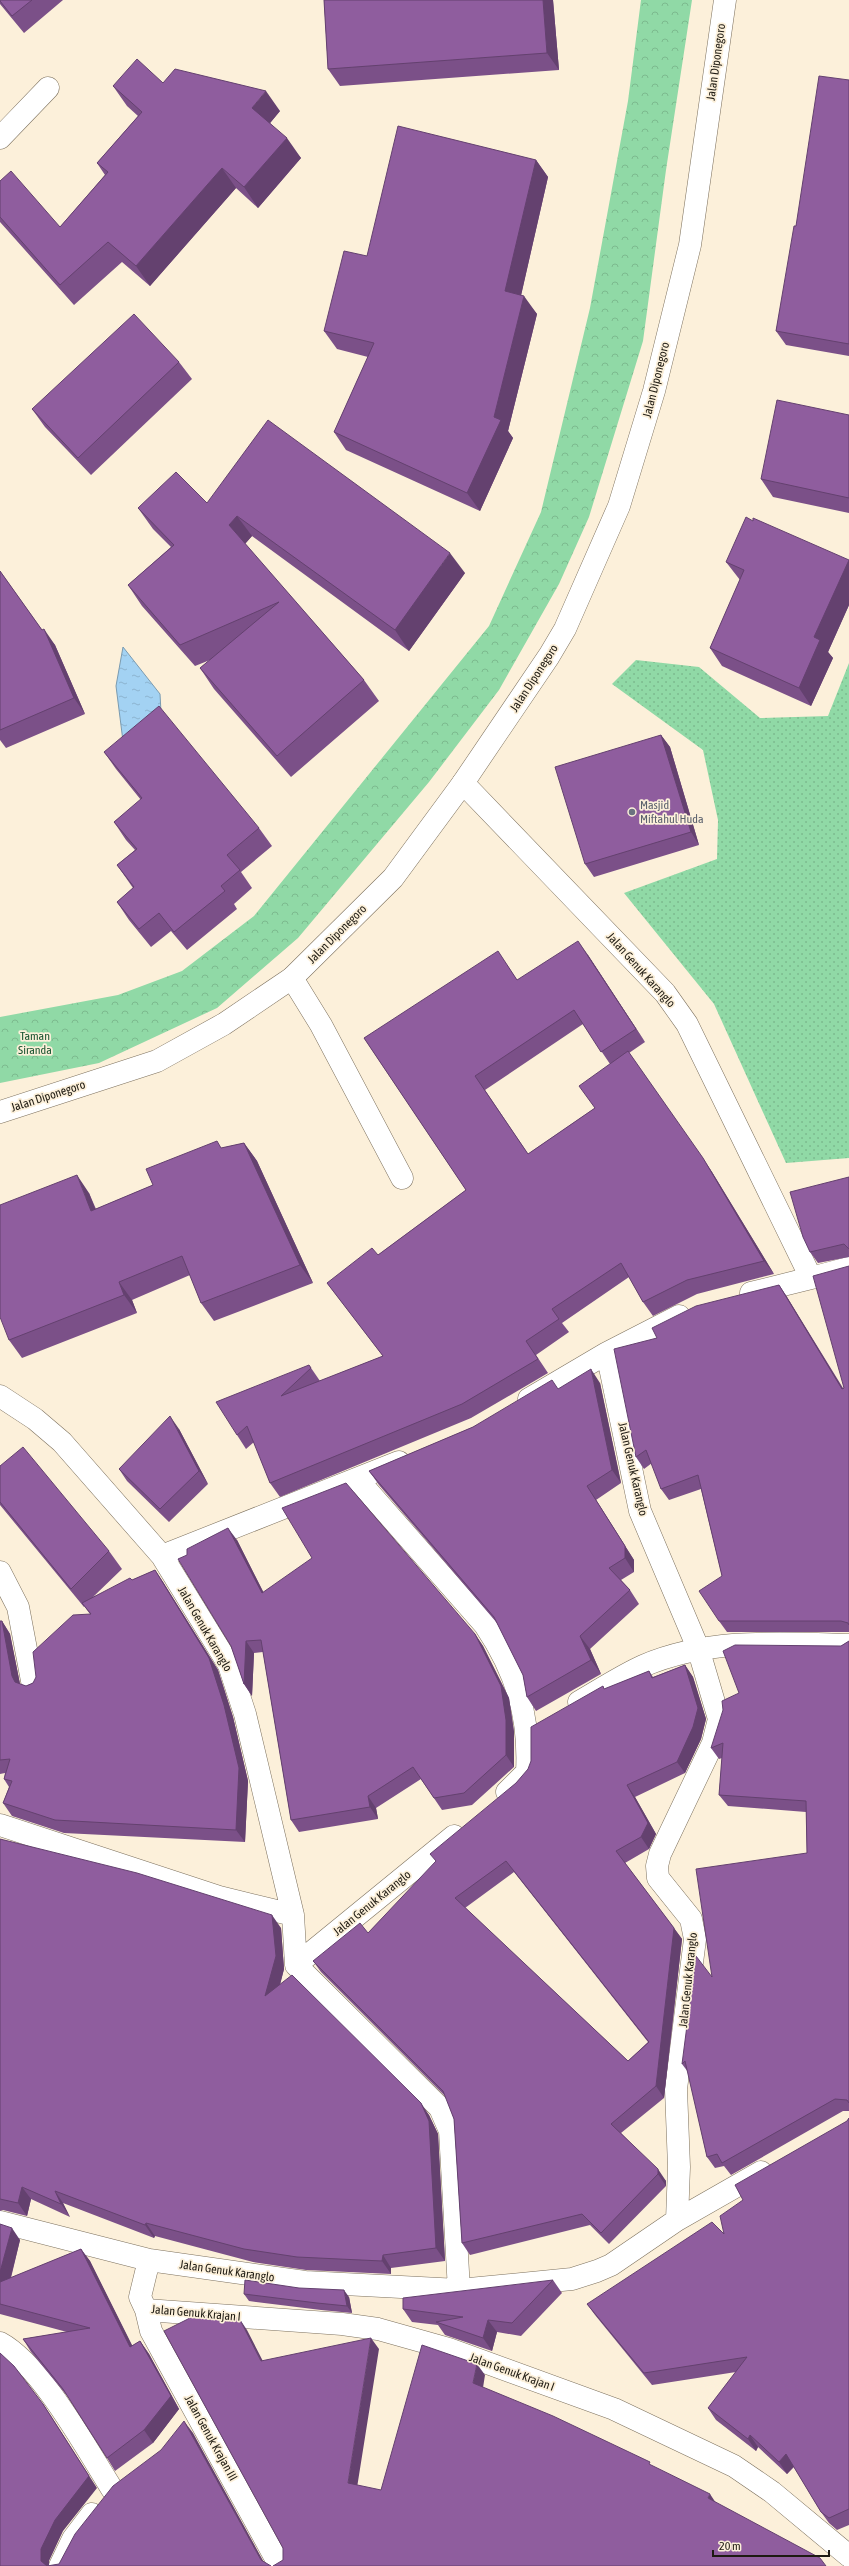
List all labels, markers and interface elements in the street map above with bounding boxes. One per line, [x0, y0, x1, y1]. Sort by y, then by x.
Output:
street label: Jalan Diponegoro [704, 22, 728, 101]
street label: Jalan Diponegoro [640, 340, 672, 419]
street label: Jalan Diponegoro [507, 641, 561, 714]
place label: Masjid Miftahul Huda [640, 798, 704, 826]
marker: Masjid Miftahul Huda [627, 807, 637, 817]
street label: Jalan Diponegoro [305, 901, 370, 966]
street label: Jalan Genuk Karanglo [604, 930, 678, 1011]
park label: Taman Siranda [18, 1029, 52, 1057]
street label: Jalan Diponegoro [9, 1077, 87, 1115]
street label: Jalan Genuk Karanglo [615, 1421, 651, 1518]
street label: Jalan Genuk Karanglo [175, 1584, 235, 1674]
street label: Jalan Genuk Karanglo [330, 1867, 414, 1939]
street label: Jalan Genuk Karanglo [676, 1931, 700, 2028]
street label: Jalan Genuk Karanglo [179, 2257, 276, 2285]
street label: Jalan Genuk Krajan I [151, 2302, 241, 2324]
street label: Jalan Genuk Krajan I [467, 2350, 557, 2394]
street label: Jalan Genuk Krajan III [182, 2393, 240, 2483]
scale bar [713, 2532, 829, 2558]
text: 20 m [719, 2539, 741, 2553]

